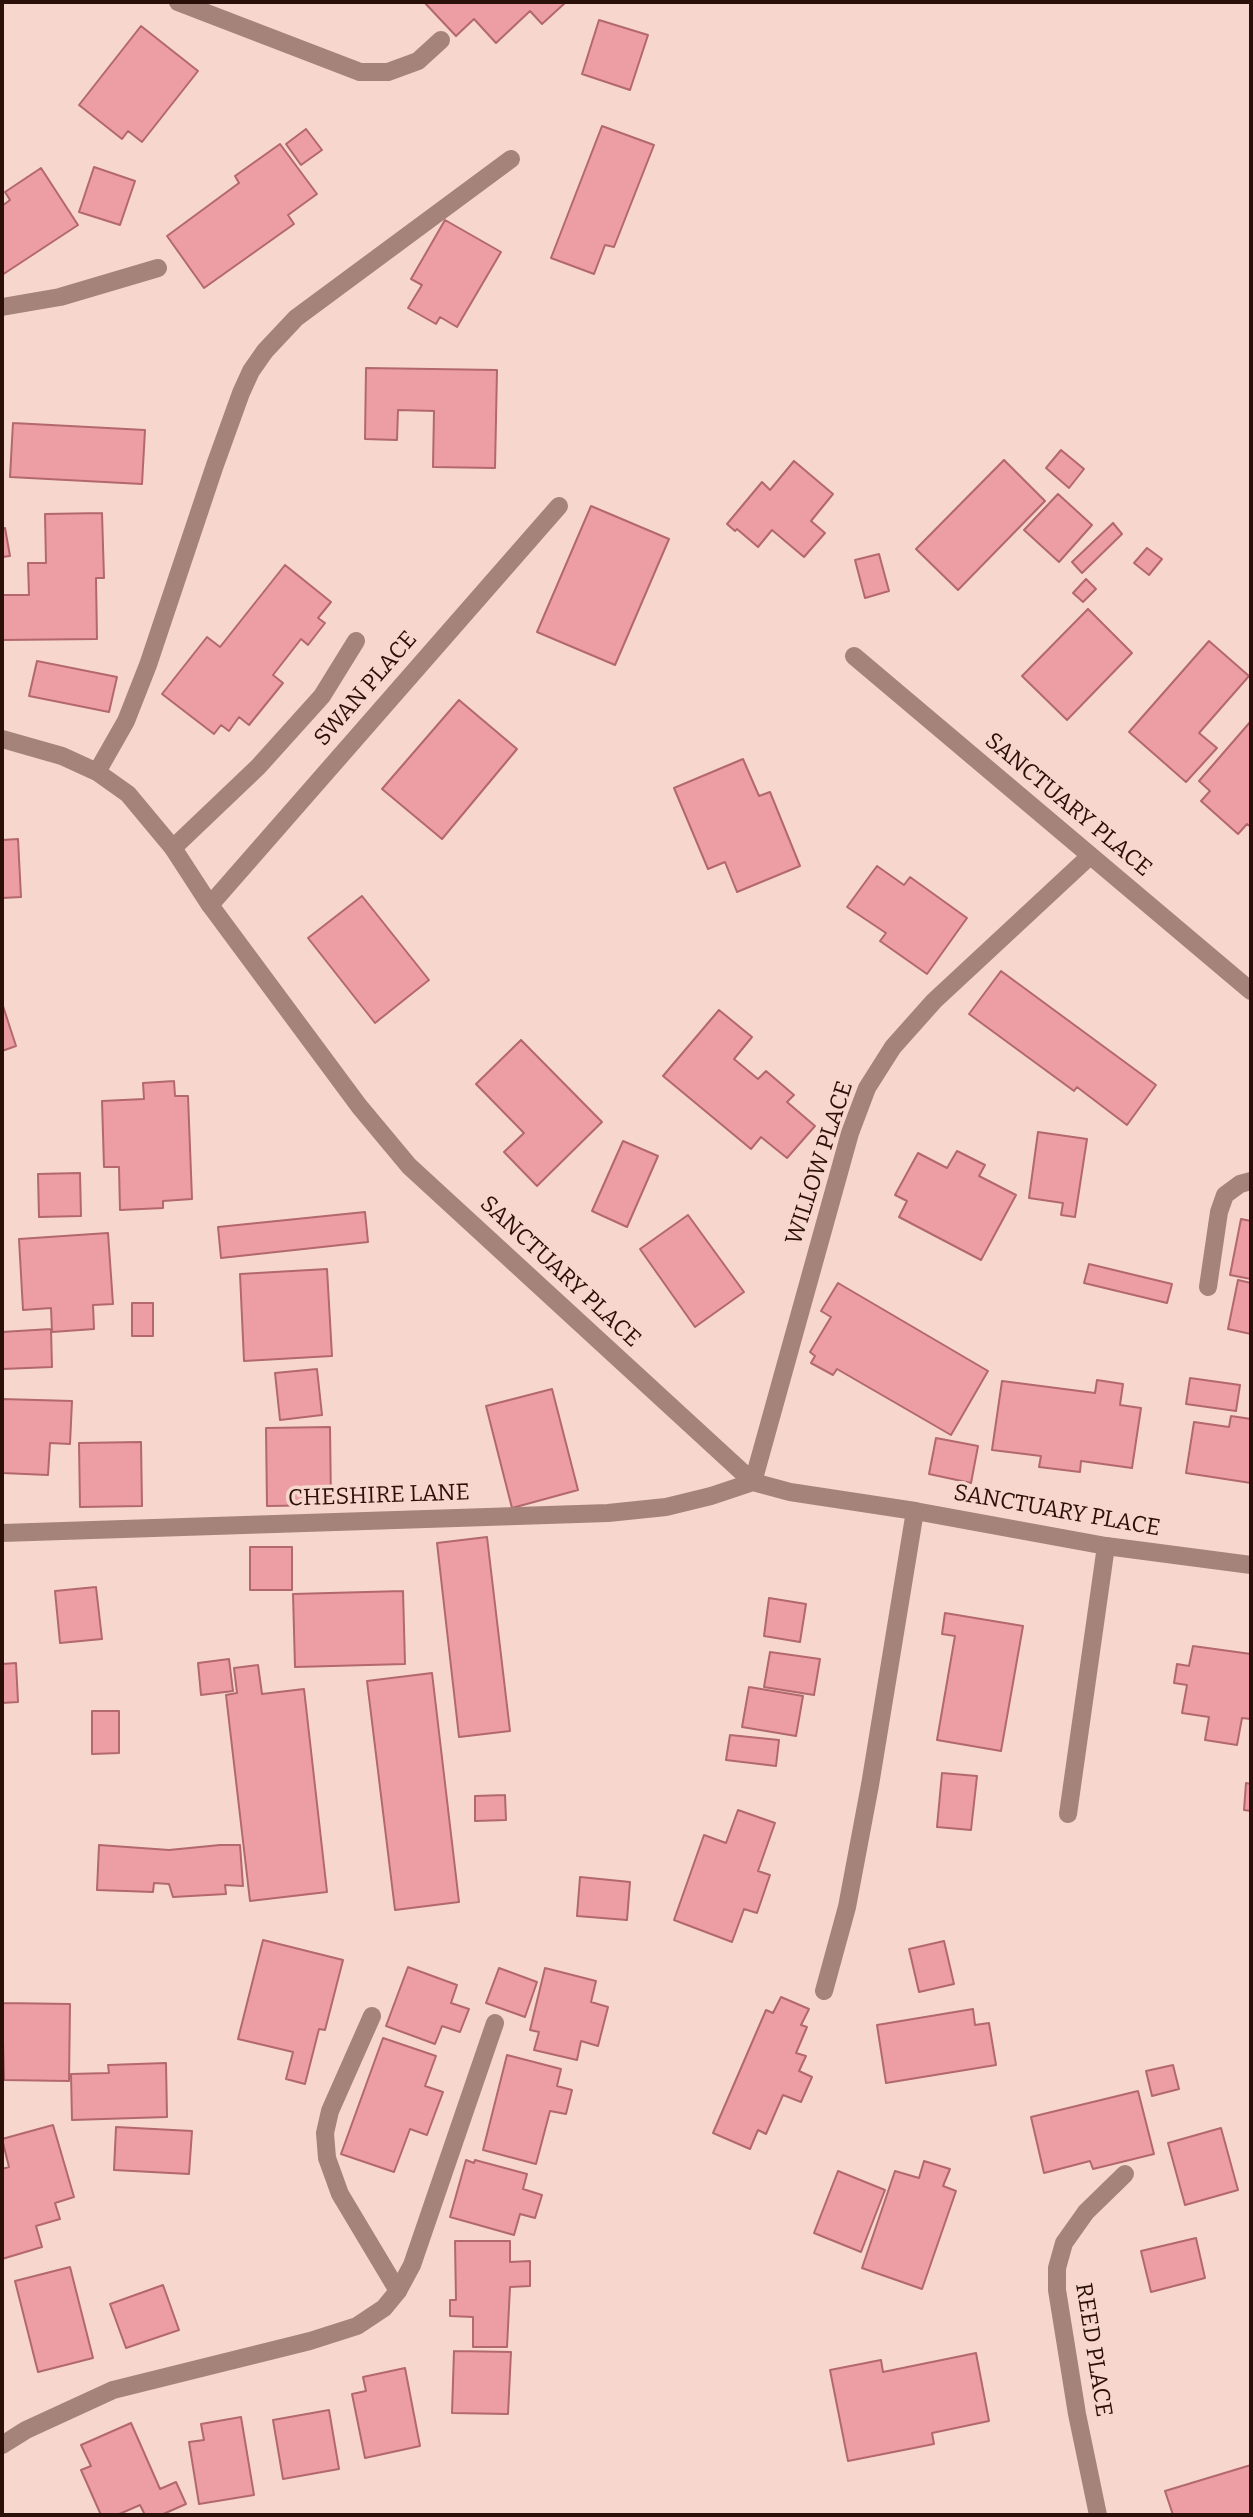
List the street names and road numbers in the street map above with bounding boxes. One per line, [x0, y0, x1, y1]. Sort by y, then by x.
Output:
street label: SWAN PLACE [309, 626, 423, 752]
street label: SANCTUARY PLACE [979, 727, 1157, 883]
street label: WILLOW PLACE [781, 1078, 859, 1248]
street label: SANCTUARY PLACE [474, 1191, 646, 1353]
street label: CHESHIRE LANE [288, 1479, 470, 1513]
street label: SANCTUARY PLACE [952, 1479, 1162, 1543]
street label: REED PLACE [1069, 2281, 1117, 2419]

